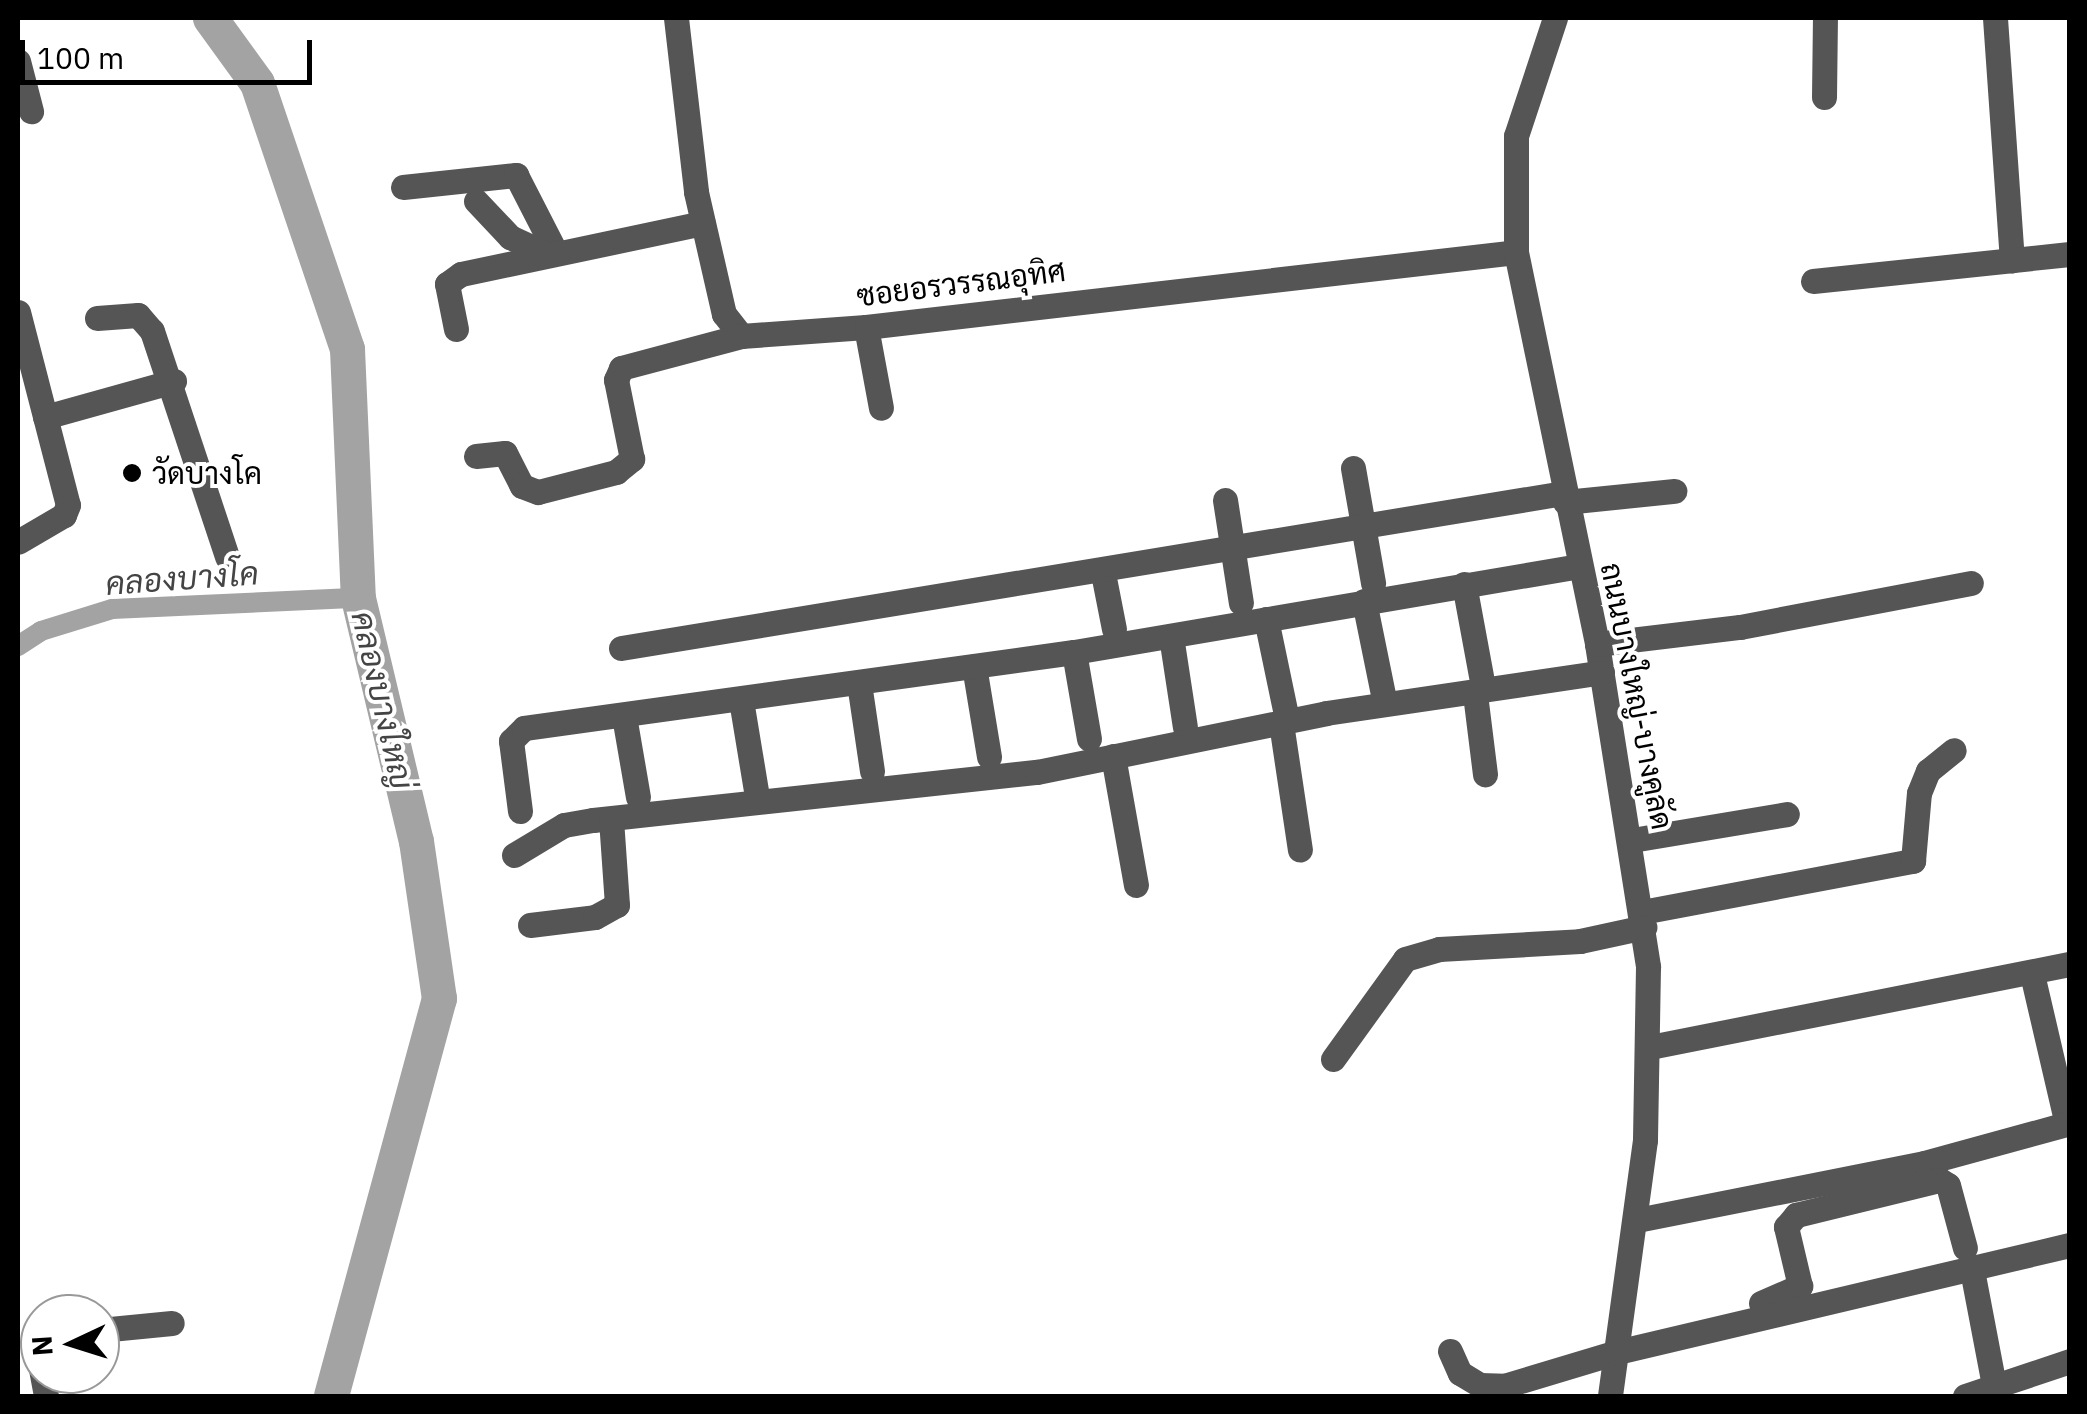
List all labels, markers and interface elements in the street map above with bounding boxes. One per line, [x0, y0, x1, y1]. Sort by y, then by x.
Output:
scale bar [25, 20, 318, 82]
text: 100 m [37, 38, 124, 77]
street label: ซอยอรวรรณอุทิศ [855, 252, 1067, 314]
place label: วัดบางโค [152, 455, 262, 491]
marker: วัดบางโค [121, 462, 143, 484]
water label: คลองบางโค [104, 554, 260, 602]
street label: ถนนบางใหญ่-บางคูลัด [1593, 559, 1681, 833]
water label: คลองบางใหญ่ [344, 607, 422, 793]
north arrow [20, 1294, 120, 1394]
text: N [22, 1335, 61, 1357]

